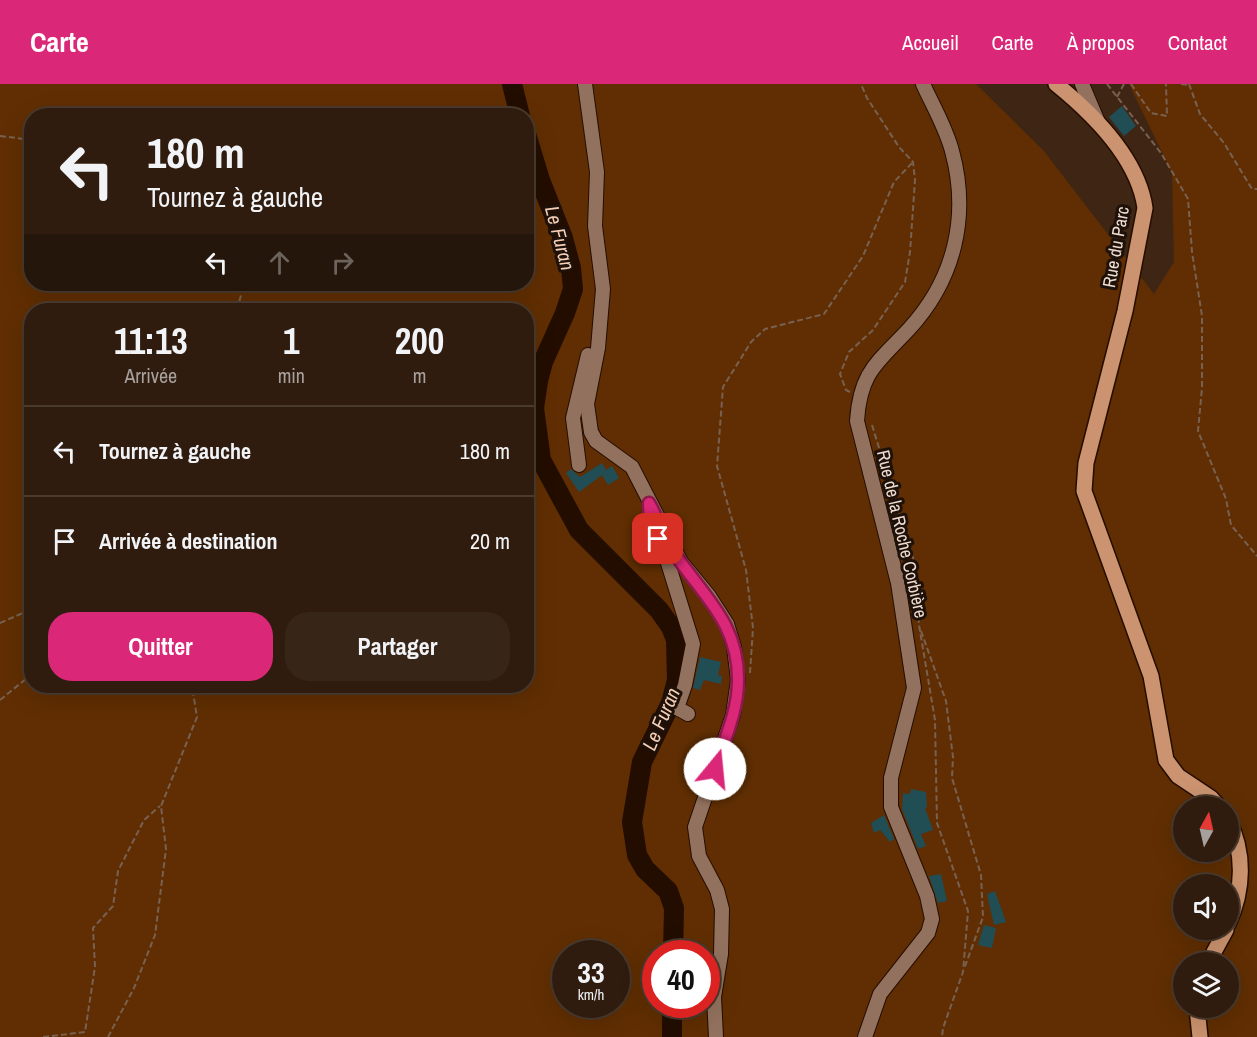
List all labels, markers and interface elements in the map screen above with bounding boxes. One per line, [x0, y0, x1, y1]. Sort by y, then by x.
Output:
text: Carte [30, 23, 89, 61]
text: Accueil [902, 28, 959, 57]
text: Carte [992, 28, 1034, 57]
text: À propos [1067, 28, 1135, 57]
text: Contact [1168, 28, 1227, 57]
text: 180 m [147, 125, 245, 181]
icon: left [48, 132, 126, 210]
text: Tournez à gauche [147, 179, 323, 215]
water label: Le Furan [539, 203, 582, 273]
street label: Rue du Parc [1096, 204, 1135, 289]
icon: left [200, 246, 233, 279]
icon: ahead [263, 246, 296, 279]
icon: right [326, 246, 359, 279]
text: 11:13 [114, 317, 188, 365]
text: 1 [283, 317, 300, 365]
text: 200 [395, 317, 444, 365]
text: Arrivée [124, 362, 177, 389]
text: min [278, 362, 305, 389]
text: m [413, 362, 426, 389]
icon: left [48, 435, 81, 468]
text: Tournez à gauche [99, 436, 251, 466]
text: 180 m [460, 436, 510, 466]
street label: Rue de la Roche Corbière [871, 448, 934, 620]
pin [632, 513, 683, 564]
icon: arrive [641, 522, 674, 555]
icon: arrive [48, 525, 81, 558]
text: Arrivée à destination [99, 526, 277, 556]
text: 20 m [470, 526, 510, 556]
button: Quitter [48, 612, 273, 681]
button: Partager [285, 612, 510, 681]
water label: Le Furan [635, 683, 686, 754]
position arrow [683, 737, 747, 801]
north arrow [1173, 796, 1239, 862]
map controls [1173, 796, 1239, 1018]
button: sound [1173, 874, 1239, 940]
speed limit sign: 40 [642, 940, 720, 1018]
text: 33 [577, 952, 605, 992]
button: layers [1173, 952, 1239, 1018]
text: km/h [578, 984, 604, 1005]

